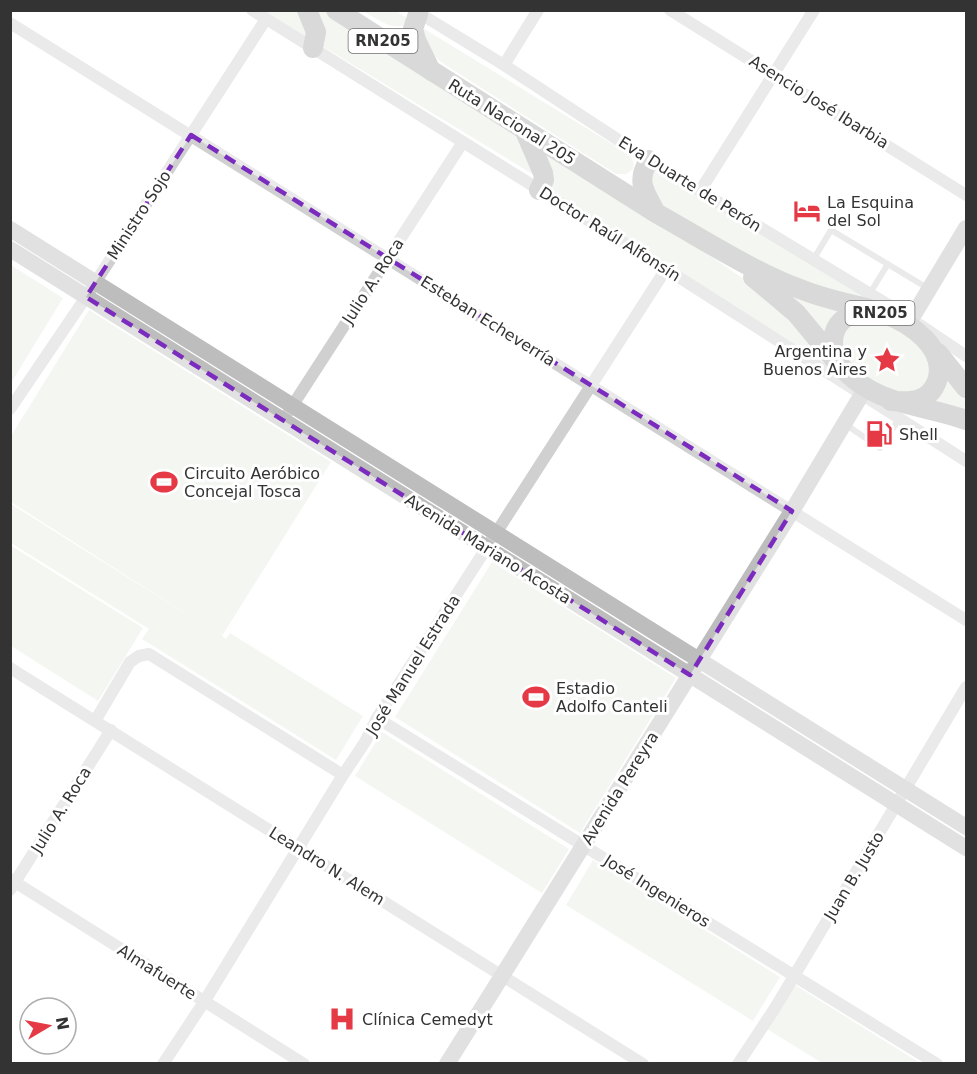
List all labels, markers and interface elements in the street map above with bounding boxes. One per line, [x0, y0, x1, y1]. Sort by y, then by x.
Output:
road number: RN205 [348, 29, 418, 53]
street label: Asencio José Ibarbia [746, 51, 892, 153]
street label: Ruta Nacional 205 [445, 75, 579, 169]
street label: Eva Duarte de Perón [615, 132, 765, 236]
street label: Ministro Sojo [103, 167, 175, 263]
street label: Doctor Raúl Alfonsín [536, 183, 684, 285]
place label: La Esquina del Sol [827, 193, 914, 230]
hotel icon: La Esquina del Sol [792, 196, 822, 226]
street label: Julio A. Roca [338, 235, 408, 328]
street label: Esteban Echeverría [417, 272, 559, 370]
road number: RN205 [846, 301, 914, 325]
place label: Argentina y Buenos Aires [763, 342, 867, 379]
place icon: Argentina y Buenos Aires [872, 345, 902, 375]
fuel station icon: Shell [864, 419, 894, 449]
place label: Shell [899, 425, 938, 444]
place label: Circuito Aeróbico Concejal Tosca [184, 464, 320, 501]
sports icon: Circuito Aeróbico Concejal Tosca [149, 467, 179, 497]
street label: Avenida Mariano Acosta [402, 490, 574, 608]
street label: José Manuel Estrada [361, 591, 464, 740]
place label: Estadio Adolfo Canteli [556, 679, 668, 716]
sports icon: Estadio Adolfo Canteli [521, 682, 551, 712]
street label: Avenida Pereyra [578, 728, 662, 848]
street label: Julio A. Roca [26, 763, 95, 858]
street label: Leandro N. Alem [266, 823, 388, 909]
street label: Juan B. Justo [820, 828, 888, 925]
street label: José Ingenieros [600, 850, 714, 931]
street label: Almafuerte [114, 940, 200, 1004]
north arrow [18, 996, 78, 1056]
hospital icon: Clínica Cemedyt [327, 1004, 357, 1034]
place label: Clínica Cemedyt [362, 1010, 493, 1029]
text: N [52, 1015, 73, 1032]

